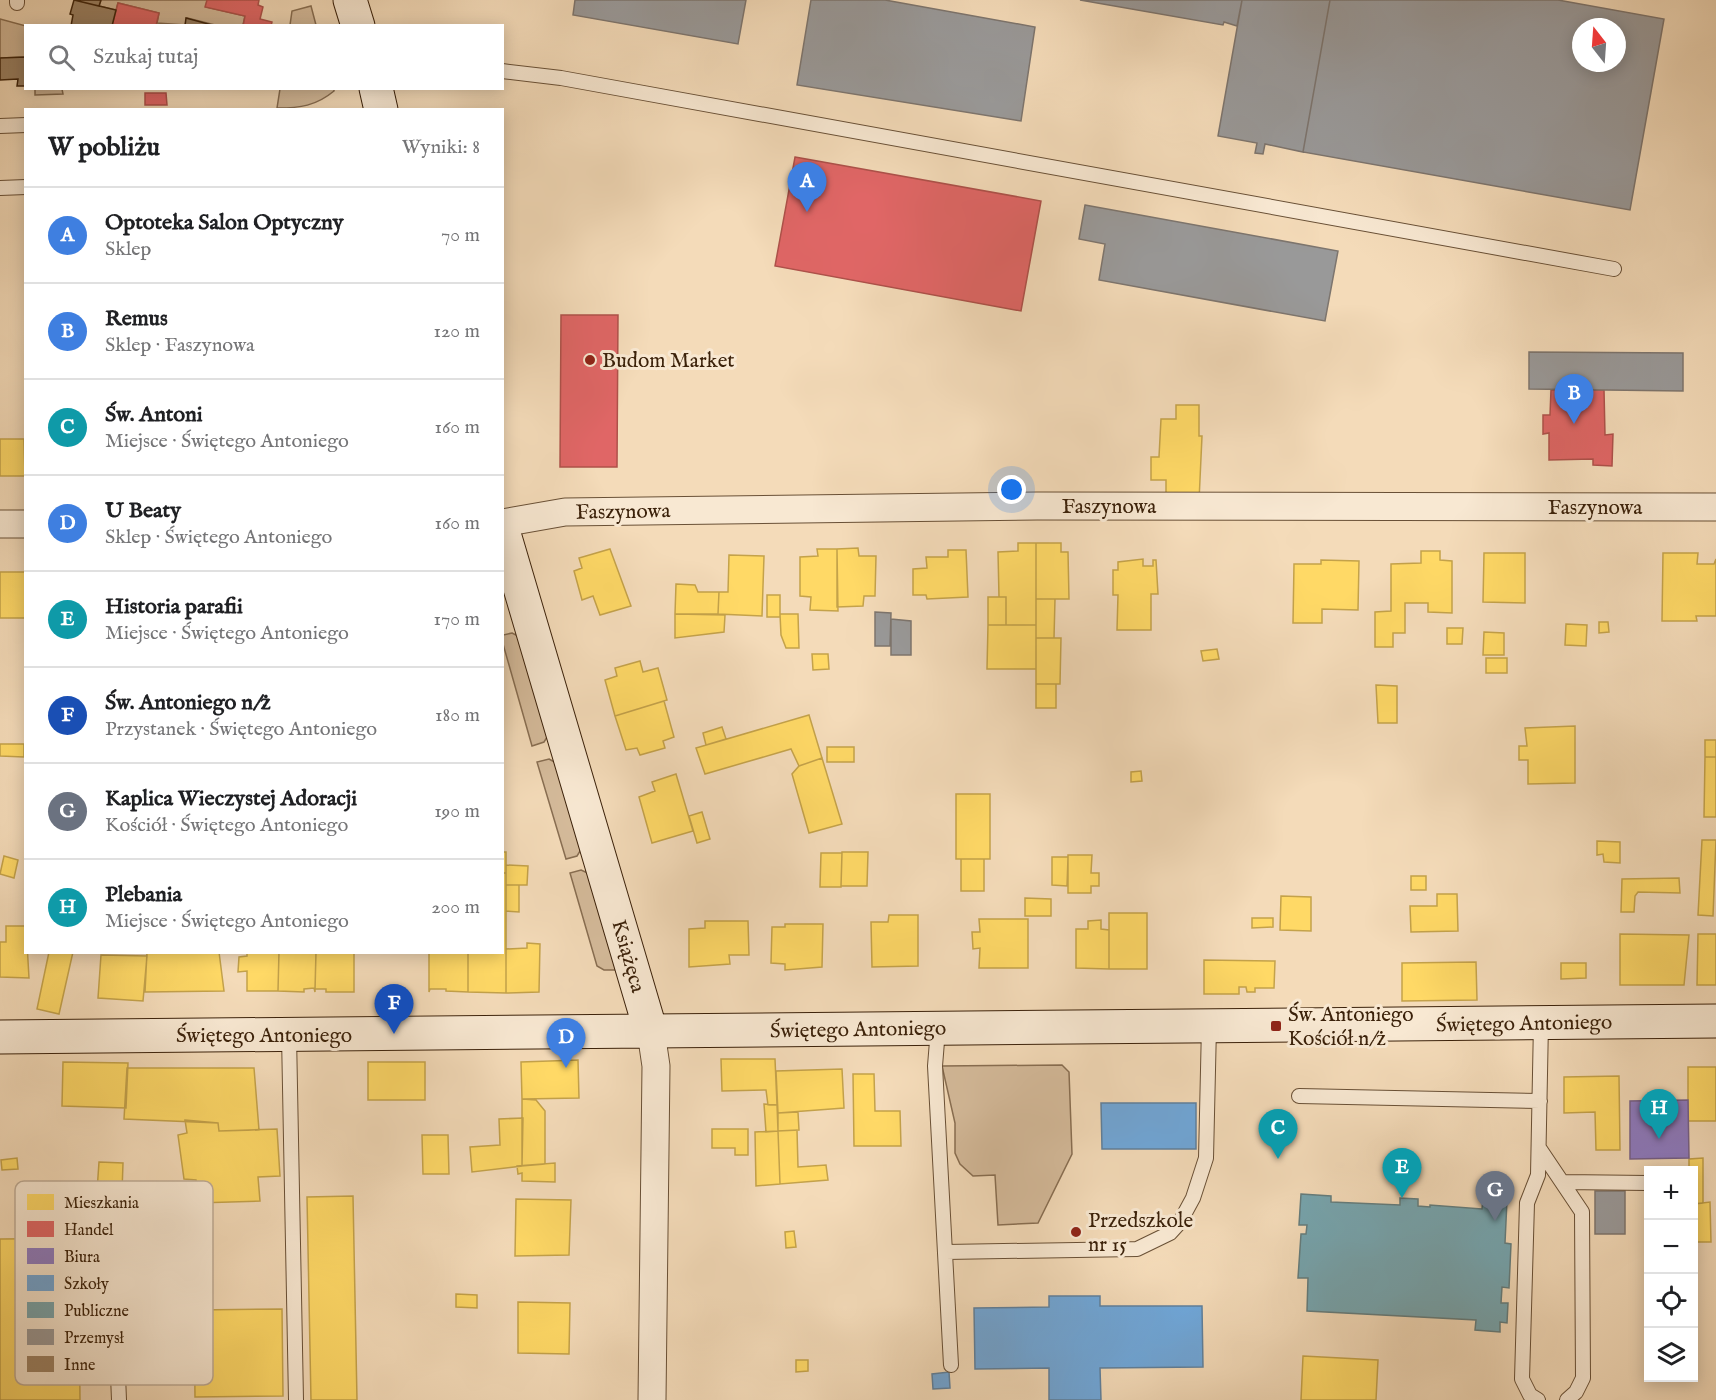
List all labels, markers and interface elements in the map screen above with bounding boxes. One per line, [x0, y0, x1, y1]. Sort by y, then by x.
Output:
north arrow [1572, 18, 1626, 72]
search box [24, 24, 504, 90]
icon: search [45, 41, 78, 74]
text: Szukaj tutaj [93, 43, 198, 71]
text: W pobliżu [48, 131, 160, 164]
text: Wyniki: 8 [402, 135, 480, 160]
pin: A [788, 162, 826, 212]
text: Optoteka Salon Optyczny [105, 209, 343, 237]
text: A [61, 223, 74, 248]
text: 70 m [441, 223, 480, 248]
text: Sklep [105, 237, 151, 262]
text: Remus [105, 305, 168, 333]
text: B [61, 319, 74, 344]
text: 120 m [434, 319, 480, 344]
text: Sklep · Faszynowa [105, 333, 255, 358]
place label: Budom Market [602, 348, 735, 375]
marker: Budom Market [583, 353, 597, 367]
pin: B [1554, 374, 1594, 424]
text: Św. Antoni [105, 401, 203, 429]
text: C [60, 415, 75, 440]
text: 160 m [434, 415, 480, 440]
text: Miejsce · Świętego Antoniego [105, 429, 349, 454]
your location [997, 475, 1026, 504]
street label: Faszynowa [1062, 494, 1157, 521]
street label: Faszynowa [1548, 495, 1643, 522]
text: U Beaty [105, 497, 181, 525]
street label: Faszynowa [575, 498, 672, 527]
text: D [59, 511, 76, 536]
text: 160 m [434, 511, 480, 536]
text: Sklep · Świętego Antoniego [105, 525, 332, 550]
text: Historia parafii [105, 593, 243, 621]
text: E [61, 607, 74, 632]
text: 170 m [434, 607, 480, 632]
text: Miejsce · Świętego Antoniego [105, 621, 349, 646]
text: Św. Antoniego n/ż [105, 689, 271, 717]
text: F [61, 703, 74, 728]
text: 180 m [435, 703, 480, 728]
text: Przystanek · Świętego Antoniego [105, 717, 377, 742]
text: Kaplica Wieczystej Adoracji [105, 785, 357, 813]
text: G [60, 799, 75, 824]
text: 190 m [434, 799, 480, 824]
text: Kościół · Świętego Antoniego [105, 813, 348, 838]
text: Plebania [105, 881, 182, 909]
text: H [59, 895, 76, 920]
text: 200 m [431, 895, 480, 920]
text: Miejsce · Świętego Antoniego [105, 909, 349, 934]
street label: Książęca [604, 917, 651, 997]
pin: F [374, 984, 414, 1034]
place label: Św. Antoniego Kościół n/ż [1288, 1001, 1413, 1053]
street label: Świętego Antoniego [1436, 1008, 1612, 1040]
street label: Świętego Antoniego [770, 1014, 946, 1046]
pin: D [546, 1018, 586, 1068]
marker: Św. Antoniego Kościół n/ż [1269, 1019, 1283, 1033]
street label: Świętego Antoniego [176, 1022, 352, 1050]
pin: H [1640, 1090, 1678, 1139]
pin: C [1258, 1110, 1298, 1159]
pin: E [1382, 1148, 1422, 1198]
map controls [1644, 1166, 1698, 1382]
button: + [1644, 1166, 1698, 1220]
pin: G [1476, 1172, 1514, 1221]
legend [15, 1181, 213, 1385]
text: Mieszkania [64, 1194, 139, 1214]
place label: Przedszkole nr 15 [1088, 1208, 1193, 1259]
button: − [1644, 1220, 1698, 1274]
text: Handel [64, 1221, 114, 1241]
marker: Przedszkole nr 15 [1069, 1225, 1083, 1239]
text: Biura [64, 1248, 100, 1268]
button: locate [1644, 1274, 1698, 1328]
text: Szkoły [64, 1275, 109, 1295]
text: Publiczne [64, 1302, 129, 1322]
button: layers [1644, 1328, 1698, 1382]
text: Przemysł [64, 1329, 125, 1349]
text: Inne [64, 1356, 95, 1376]

